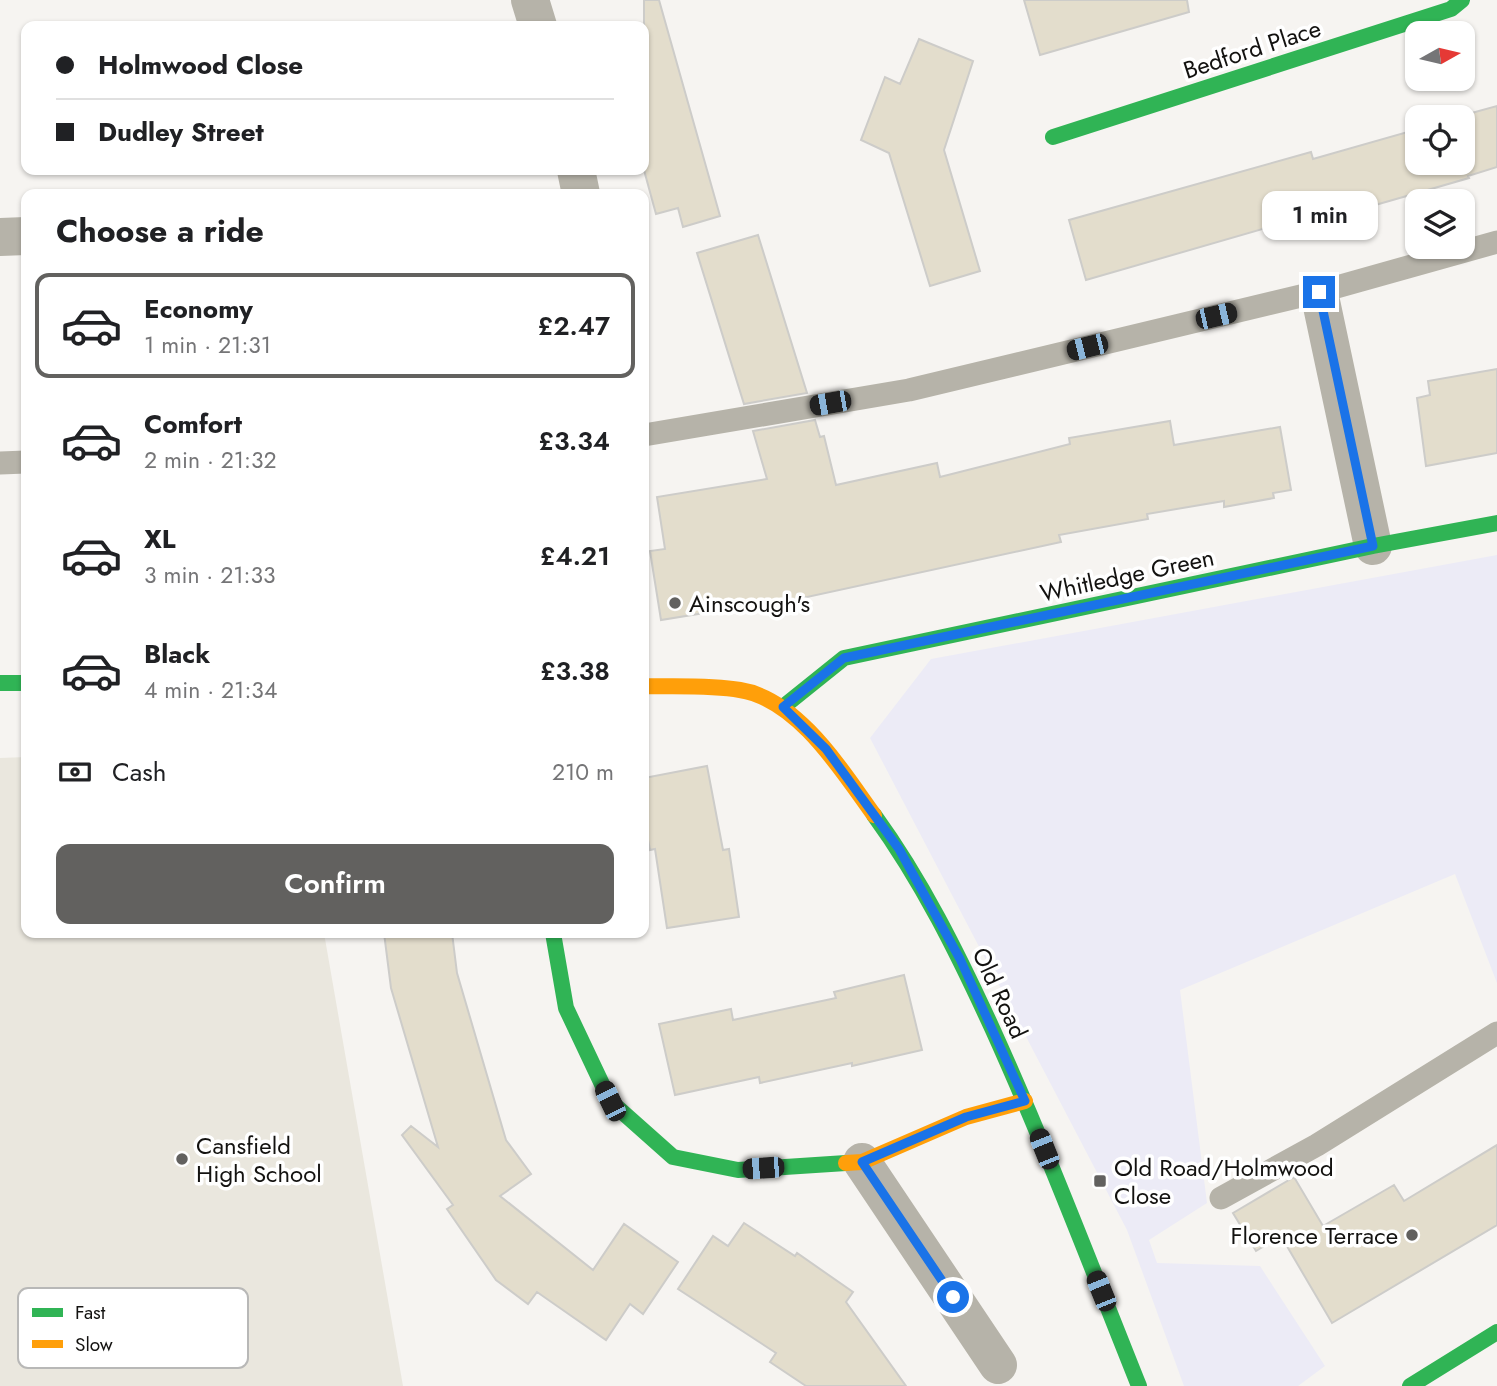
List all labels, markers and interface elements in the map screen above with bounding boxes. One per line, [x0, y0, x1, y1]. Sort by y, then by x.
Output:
street label: Bedford Place [1179, 10, 1325, 88]
north arrow [1405, 21, 1475, 91]
map controls [1405, 21, 1475, 259]
text: Holmwood Close [98, 46, 303, 84]
button: locate [1405, 105, 1475, 175]
text: Dudley Street [98, 113, 264, 151]
button: layers [1405, 189, 1475, 259]
callout: 1 min [1261, 190, 1377, 240]
text: 1 min [1292, 198, 1348, 232]
text: Choose a ride [56, 208, 264, 254]
route end [1303, 276, 1335, 308]
text: Economy [144, 290, 253, 328]
icon: car [60, 294, 123, 357]
car [1194, 301, 1239, 331]
text: £2.47 [538, 307, 610, 345]
text: 1 min · 21:31 [144, 328, 271, 362]
car [1065, 332, 1110, 362]
car [808, 389, 853, 417]
text: Comfort [144, 405, 242, 443]
icon: car [60, 409, 123, 472]
text: £3.34 [538, 422, 610, 460]
text: 2 min · 21:32 [144, 443, 277, 477]
text: XL [144, 520, 176, 558]
icon: car [60, 524, 123, 587]
text: £4.21 [540, 537, 610, 575]
street label: Whitledge Green [1037, 539, 1217, 611]
text: 3 min · 21:33 [144, 558, 276, 592]
place label: Ainscough's [689, 586, 810, 621]
marker: Ainscough's [667, 595, 683, 611]
text: Black [144, 635, 210, 673]
icon: car [60, 639, 123, 702]
text: £3.38 [540, 652, 610, 690]
text: 4 min · 21:34 [144, 673, 277, 707]
icon: cash [56, 753, 94, 791]
text: Cash [112, 753, 166, 791]
text: 210 m [552, 755, 614, 789]
button: Confirm [56, 844, 614, 924]
street label: Old Road [964, 942, 1036, 1044]
car [592, 1078, 629, 1124]
car [1027, 1126, 1062, 1172]
place label: Cansfield High School [196, 1128, 322, 1191]
place label: Old Road/Holmwood Close [1114, 1150, 1334, 1213]
marker: Cansfield High School [174, 1151, 190, 1167]
car [742, 1156, 785, 1180]
marker: Old Road/Holmwood Close [1092, 1173, 1108, 1189]
place label: Florence Terrace [1231, 1218, 1398, 1253]
marker: Florence Terrace [1404, 1227, 1420, 1243]
car [1084, 1268, 1119, 1314]
route start [937, 1281, 969, 1313]
legend [18, 1288, 248, 1368]
text: Fast [75, 1299, 106, 1326]
text: Slow [75, 1331, 113, 1358]

